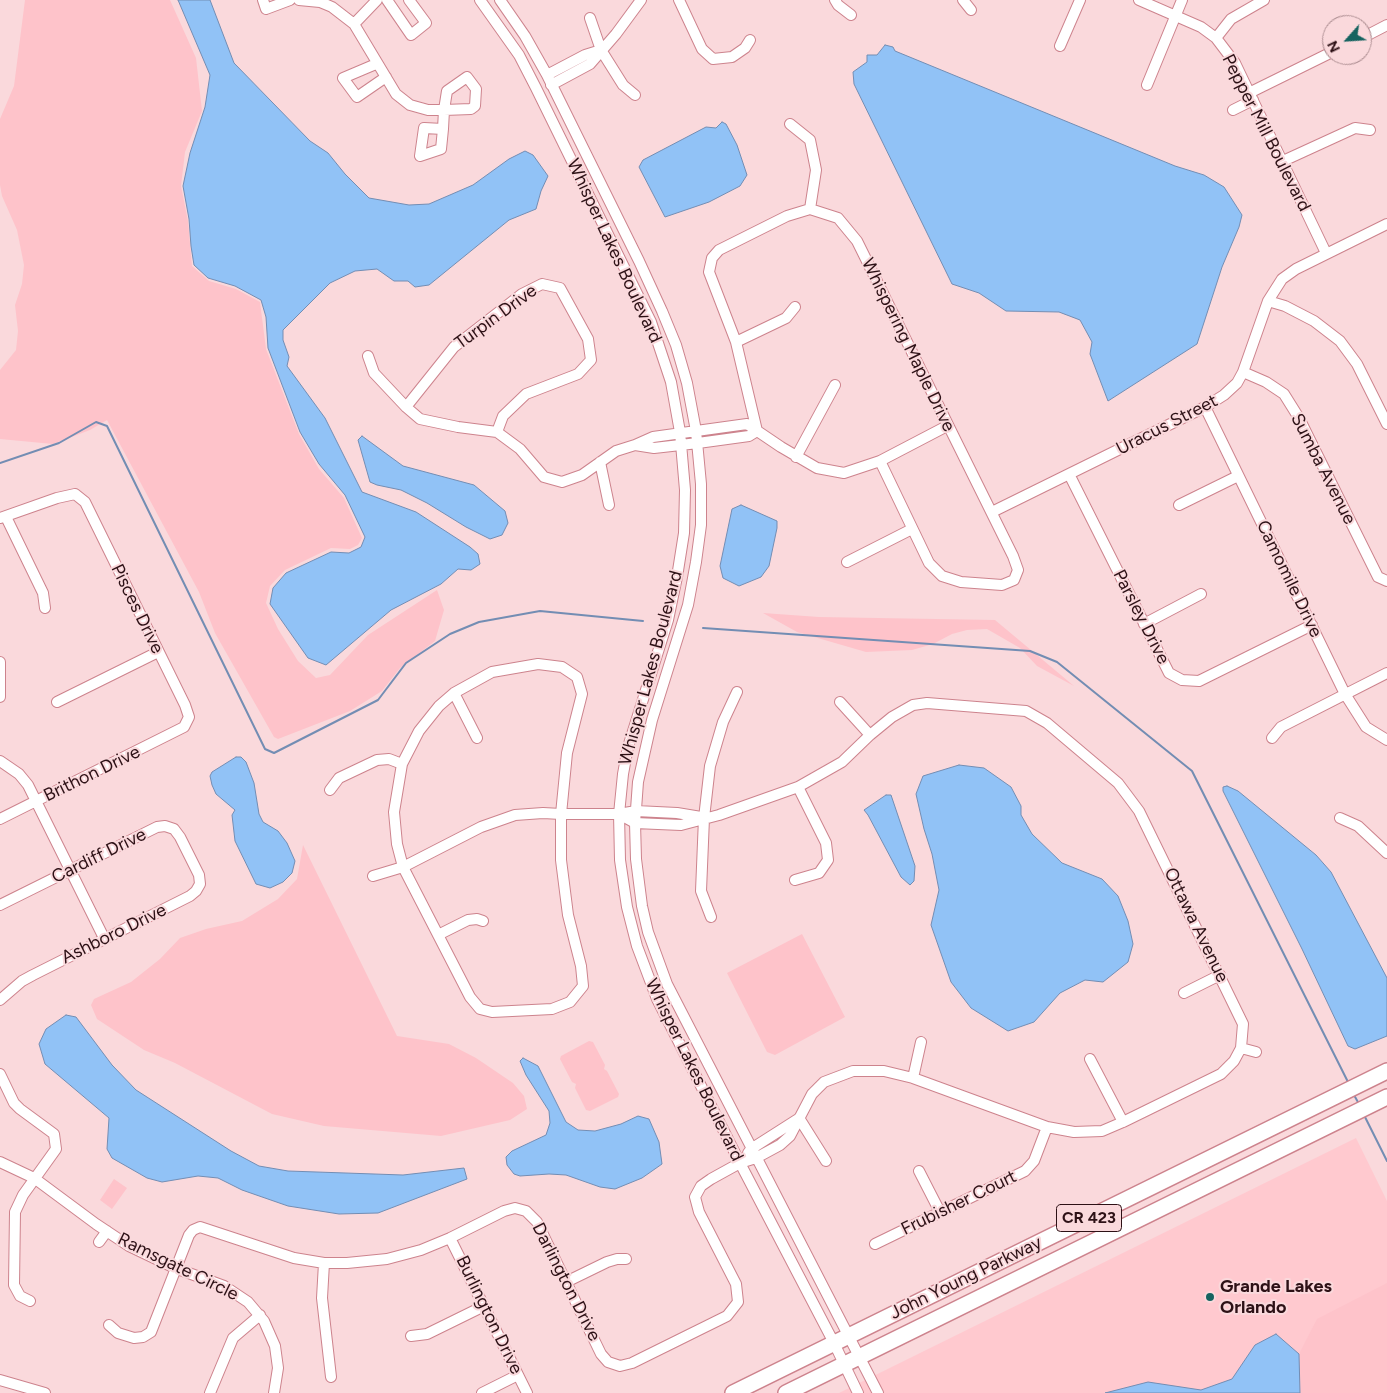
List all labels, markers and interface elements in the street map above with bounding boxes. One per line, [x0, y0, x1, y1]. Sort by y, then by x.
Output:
north arrow [1322, 15, 1372, 65]
text: N [1324, 38, 1344, 55]
street label: Pepper Mill Boulevard [1217, 51, 1315, 215]
street label: Whisper Lakes Boulevard [562, 156, 666, 346]
street label: Whispering Maple Drive [857, 255, 959, 435]
street label: Turpin Drive [451, 280, 541, 354]
street label: Uracus Street [1113, 390, 1221, 460]
street label: Sumba Avenue [1286, 410, 1360, 528]
street label: Camomile Drive [1251, 517, 1327, 641]
street label: Pisces Drive [106, 561, 168, 657]
street label: Parsley Drive [1108, 566, 1174, 668]
street label: Whisper Lakes Boulevard [615, 568, 687, 768]
street label: Brithon Drive [40, 741, 144, 807]
street label: Cardiff Drive [48, 824, 150, 888]
street label: Ottawa Avenue [1159, 864, 1233, 986]
street label: Ashboro Drive [58, 899, 170, 969]
street label: Whisper Lakes Boulevard [640, 975, 748, 1165]
street label: Frubisher Court [898, 1166, 1020, 1240]
road number: CR 423 [1056, 1204, 1122, 1232]
street label: Darlington Drive [527, 1219, 605, 1345]
street label: Ramsgate Circle [114, 1228, 242, 1306]
street label: John Young Parkway [887, 1232, 1045, 1324]
street label: Burlington Drive [451, 1252, 527, 1378]
place label: Grande Lakes Orlando [1220, 1276, 1332, 1318]
marker: Grande Lakes Orlando [1204, 1291, 1216, 1303]

